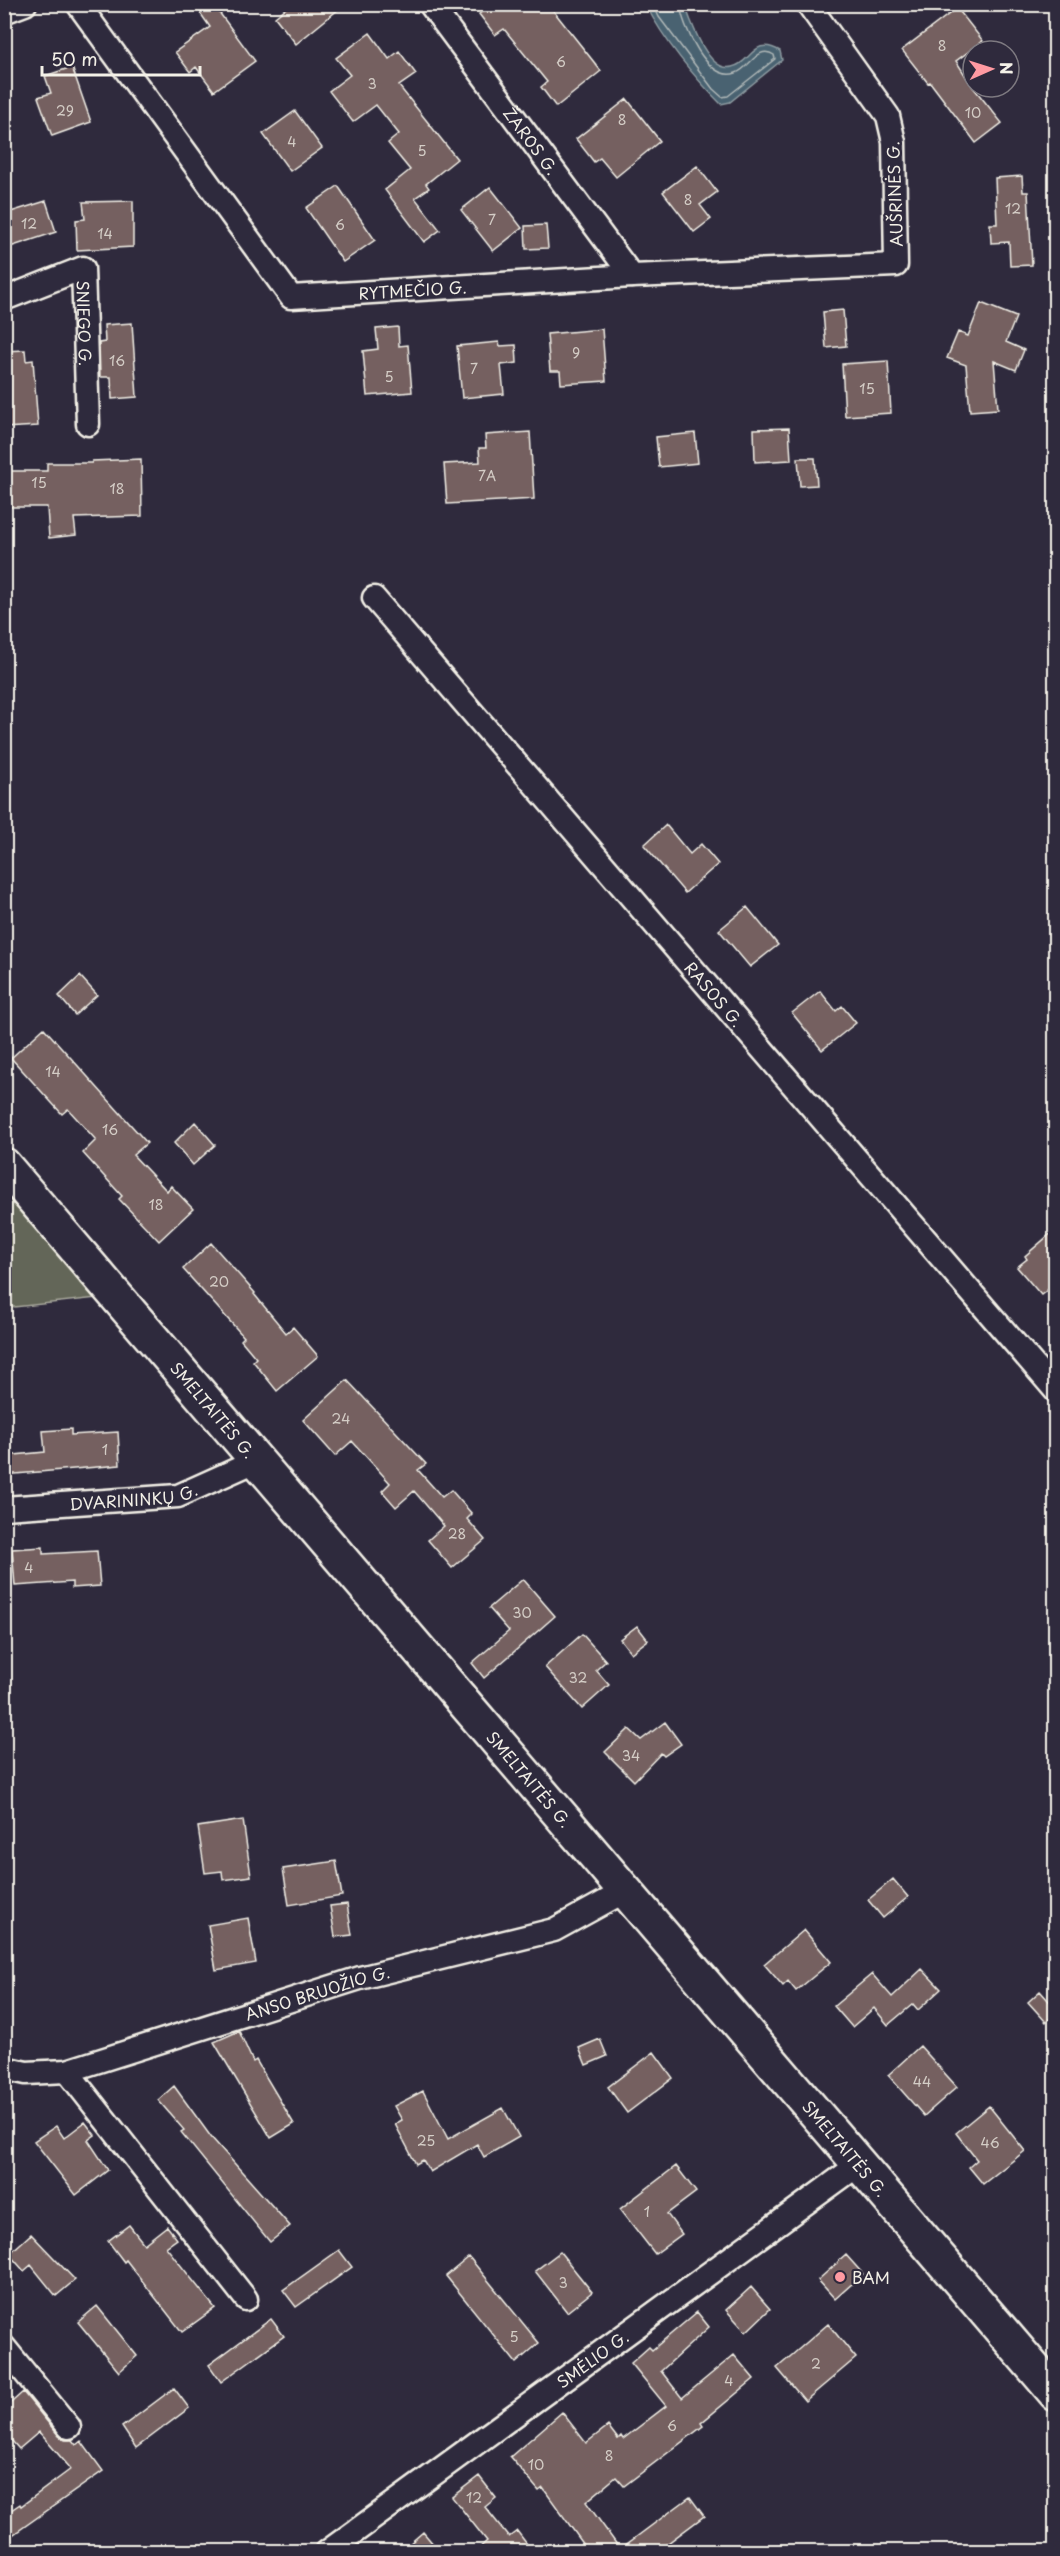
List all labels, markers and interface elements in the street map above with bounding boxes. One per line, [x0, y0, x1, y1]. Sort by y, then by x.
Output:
house number: 8 [938, 35, 946, 56]
scale bar [42, 39, 200, 77]
north arrow [961, 39, 1021, 99]
text: 50 m [51, 45, 98, 72]
house number: 6 [556, 51, 566, 72]
text: N [995, 61, 1019, 75]
house number: 3 [367, 73, 377, 94]
house number: 29 [56, 100, 74, 121]
street label: ŽAROS G. [498, 102, 565, 179]
house number: 10 [965, 102, 981, 123]
house number: 8 [618, 109, 626, 130]
house number: 4 [287, 131, 297, 152]
house number: 5 [417, 140, 427, 161]
street label: AUŠRINĖS G. [880, 141, 908, 247]
house number: 8 [684, 189, 692, 210]
house number: 12 [1005, 198, 1021, 219]
house number: 7 [488, 209, 496, 230]
house number: 12 [21, 213, 37, 234]
house number: 6 [335, 214, 345, 235]
house number: 14 [97, 223, 113, 244]
street label: RYTMEČIO G. [358, 274, 467, 305]
street label: SNIEGO G. [71, 280, 98, 366]
house number: 9 [572, 342, 580, 363]
house number: 16 [109, 350, 125, 371]
house number: 7 [470, 358, 478, 379]
house number: 5 [384, 366, 394, 387]
house number: 15 [859, 378, 875, 399]
house number: 7A [478, 465, 496, 486]
house number: 15 [31, 472, 47, 493]
house number: 18 [109, 478, 125, 499]
street label: RASOS G. [679, 956, 749, 1032]
house number: 14 [45, 1061, 61, 1082]
house number: 16 [102, 1119, 118, 1140]
house number: 18 [148, 1194, 164, 1215]
house number: 20 [209, 1271, 229, 1292]
street label: SMELTAITĖS G. [165, 1356, 262, 1463]
house number: 24 [332, 1408, 350, 1429]
house number: 1 [102, 1439, 108, 1460]
street label: DVARININKŲ G. [69, 1477, 201, 1515]
house number: 28 [448, 1523, 466, 1544]
house number: 4 [24, 1557, 34, 1578]
house number: 30 [512, 1602, 532, 1623]
house number: 32 [569, 1667, 587, 1688]
street label: SMELTAITĖS G. [481, 1725, 578, 1832]
house number: 34 [622, 1745, 640, 1766]
street label: ANSO BRUOŽIO G. [242, 1959, 392, 2026]
house number: 44 [913, 2071, 931, 2092]
street label: SMELTAITĖS G. [797, 2095, 894, 2201]
house number: 25 [417, 2130, 435, 2151]
house number: 46 [980, 2132, 1000, 2153]
house number: 1 [644, 2201, 650, 2222]
place label: BAM [852, 2265, 890, 2289]
marker: BAM [833, 2270, 847, 2284]
house number: 3 [558, 2272, 568, 2293]
street label: SMĖLIO G. [551, 2324, 633, 2393]
house number: 5 [509, 2326, 519, 2347]
house number: 2 [811, 2353, 821, 2374]
house number: 4 [724, 2370, 734, 2391]
house number: 6 [667, 2415, 677, 2436]
house number: 8 [605, 2445, 613, 2466]
house number: 10 [528, 2454, 544, 2475]
house number: 12 [466, 2487, 482, 2508]

